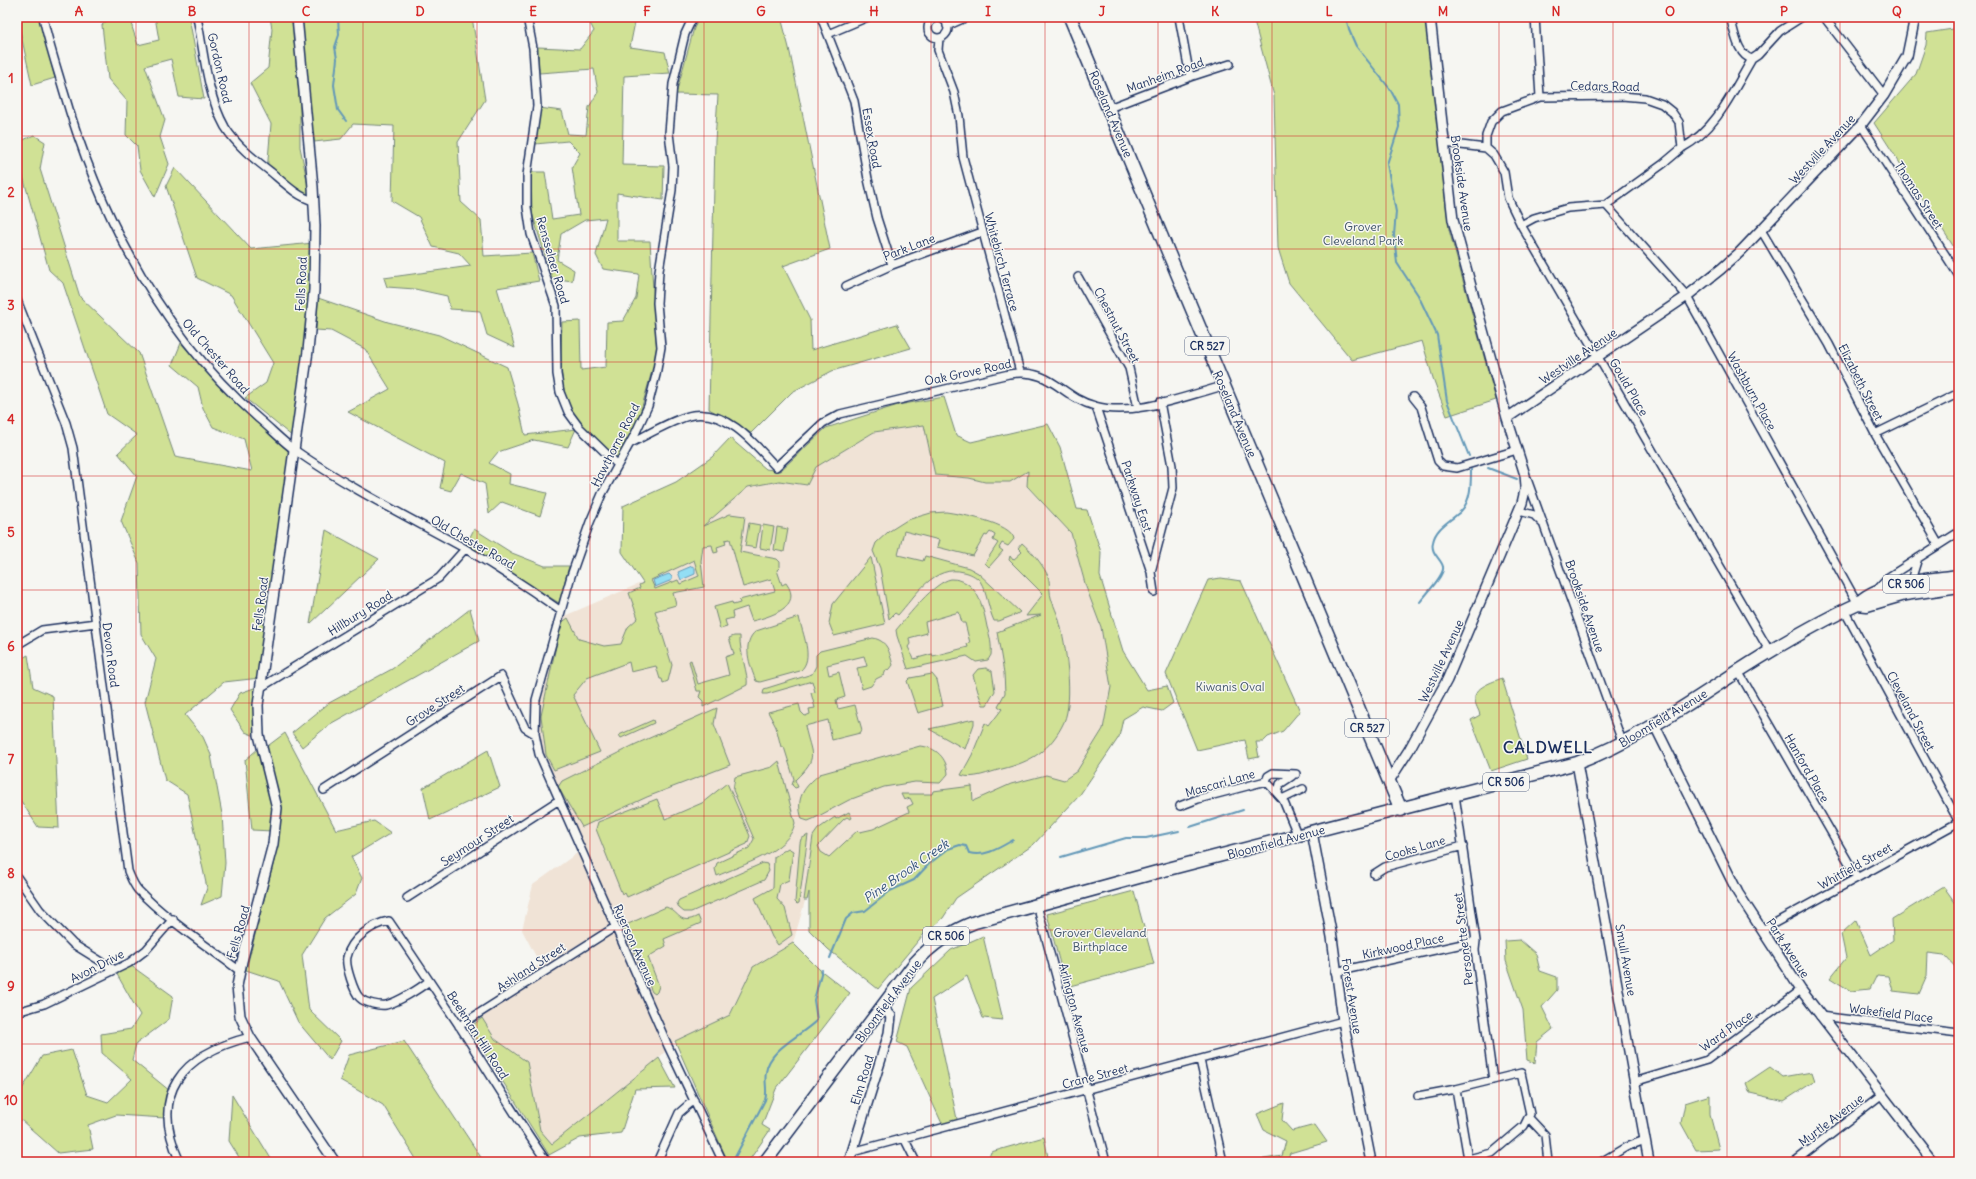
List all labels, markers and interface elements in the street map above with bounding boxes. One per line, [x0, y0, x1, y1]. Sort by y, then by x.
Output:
text: A [75, 3, 84, 20]
text: B [188, 3, 197, 20]
text: C [302, 3, 311, 20]
text: D [415, 3, 425, 20]
text: E [529, 3, 537, 20]
text: F [643, 3, 651, 20]
text: G [756, 3, 766, 20]
text: H [869, 3, 879, 20]
text: I [985, 3, 991, 20]
text: J [1099, 3, 1106, 20]
text: K [1211, 3, 1220, 20]
text: L [1325, 3, 1333, 20]
text: M [1438, 3, 1448, 20]
text: N [1552, 3, 1560, 20]
text: O [1665, 3, 1675, 20]
text: P [1780, 3, 1788, 20]
text: Q [1892, 3, 1902, 20]
street label: Gordon Road [205, 31, 235, 105]
street label: Manheim Road [1124, 54, 1206, 96]
street label: Roseland Avenue [1086, 68, 1136, 160]
text: 1 [8, 70, 14, 87]
street label: Cedars Road [1570, 78, 1640, 94]
street label: Essex Road [859, 106, 885, 170]
street label: Westville Avenue [1786, 111, 1858, 187]
street label: Brookside Avenue [1448, 134, 1476, 232]
street label: Thomas Street [1892, 158, 1946, 232]
text: 2 [7, 184, 15, 201]
street label: Whitebirch Terrace [982, 211, 1022, 313]
street label: Rensselaer Road [533, 215, 573, 305]
park label: Grover Cleveland Park [1323, 219, 1403, 248]
street label: Park Lane [881, 230, 937, 264]
street label: Fells Road [292, 256, 310, 312]
street label: Chestnut Street [1091, 285, 1143, 365]
text: 3 [7, 297, 15, 314]
street label: Old Chester Road [179, 315, 253, 397]
street label: Westville Avenue [1537, 325, 1619, 387]
road number: CR 527 [1185, 337, 1229, 355]
street label: Elizabeth Street [1835, 341, 1887, 423]
street label: Washburn Place [1724, 349, 1780, 433]
street label: Oak Grove Road [923, 355, 1013, 389]
street label: Gould Place [1606, 356, 1652, 418]
street label: Roseland Avenue [1210, 368, 1260, 460]
street label: Hawthorne Road [587, 401, 643, 489]
text: 4 [7, 411, 15, 428]
street label: Parkway East [1118, 459, 1156, 533]
street label: Old Chester Road [428, 512, 518, 572]
text: 5 [7, 524, 15, 541]
street label: Brookside Avenue [1562, 558, 1608, 654]
road number: CR 506 [1883, 575, 1929, 593]
street label: Fells Road [249, 576, 271, 632]
street label: Hillbury Road [325, 587, 395, 639]
street label: Westville Avenue [1415, 617, 1467, 705]
street label: Devon Road [100, 622, 122, 688]
text: 6 [7, 638, 15, 655]
street label: Cleveland Street [1884, 669, 1938, 753]
park label: Kiwanis Oval [1196, 679, 1264, 694]
street label: Grove Street [403, 680, 467, 730]
street label: Bloomfield Avenue [1616, 686, 1710, 750]
road number: CR 527 [1345, 719, 1389, 737]
street label: Hanford Place [1781, 731, 1833, 805]
district label: CALDWELL [1503, 737, 1593, 757]
text: 7 [8, 751, 15, 768]
street label: Mascari Lane [1183, 766, 1257, 800]
road number: CR 506 [1483, 773, 1529, 791]
street label: Seymour Street [438, 811, 516, 869]
street label: Bloomfield Avenue [1226, 822, 1326, 862]
street label: Cooks Lane [1383, 832, 1447, 864]
water label: Pine Brook Creek [860, 834, 953, 907]
street label: Whitfield Street [1815, 839, 1895, 893]
text: 8 [7, 865, 15, 882]
street label: Personette Street [1450, 892, 1476, 986]
street label: Ryerson Avenue [610, 902, 660, 988]
street label: Fells Road [223, 904, 253, 960]
street label: Park Avenue [1763, 915, 1813, 981]
street label: Smull Avenue [1612, 923, 1640, 997]
park label: Grover Cleveland Birthplace [1053, 925, 1147, 954]
road number: CR 506 [923, 927, 969, 945]
street label: Kirkwood Place [1361, 930, 1445, 962]
street label: Ashland Street [494, 939, 568, 995]
street label: Avon Drive [68, 946, 126, 986]
street label: Bloomfield Avenue [852, 956, 924, 1046]
street label: Forest Avenue [1339, 957, 1365, 1035]
street label: Arlington Avenue [1056, 961, 1094, 1055]
text: 9 [7, 978, 15, 995]
street label: Beekman Hill Road [444, 988, 512, 1082]
street label: Wakefield Place [1848, 1000, 1934, 1026]
street label: Ward Place [1697, 1007, 1755, 1055]
street label: Elm Road [847, 1053, 877, 1107]
street label: Crane Street [1060, 1060, 1130, 1092]
street label: Myrtle Avenue [1795, 1091, 1867, 1149]
text: 10 [4, 1092, 18, 1109]

